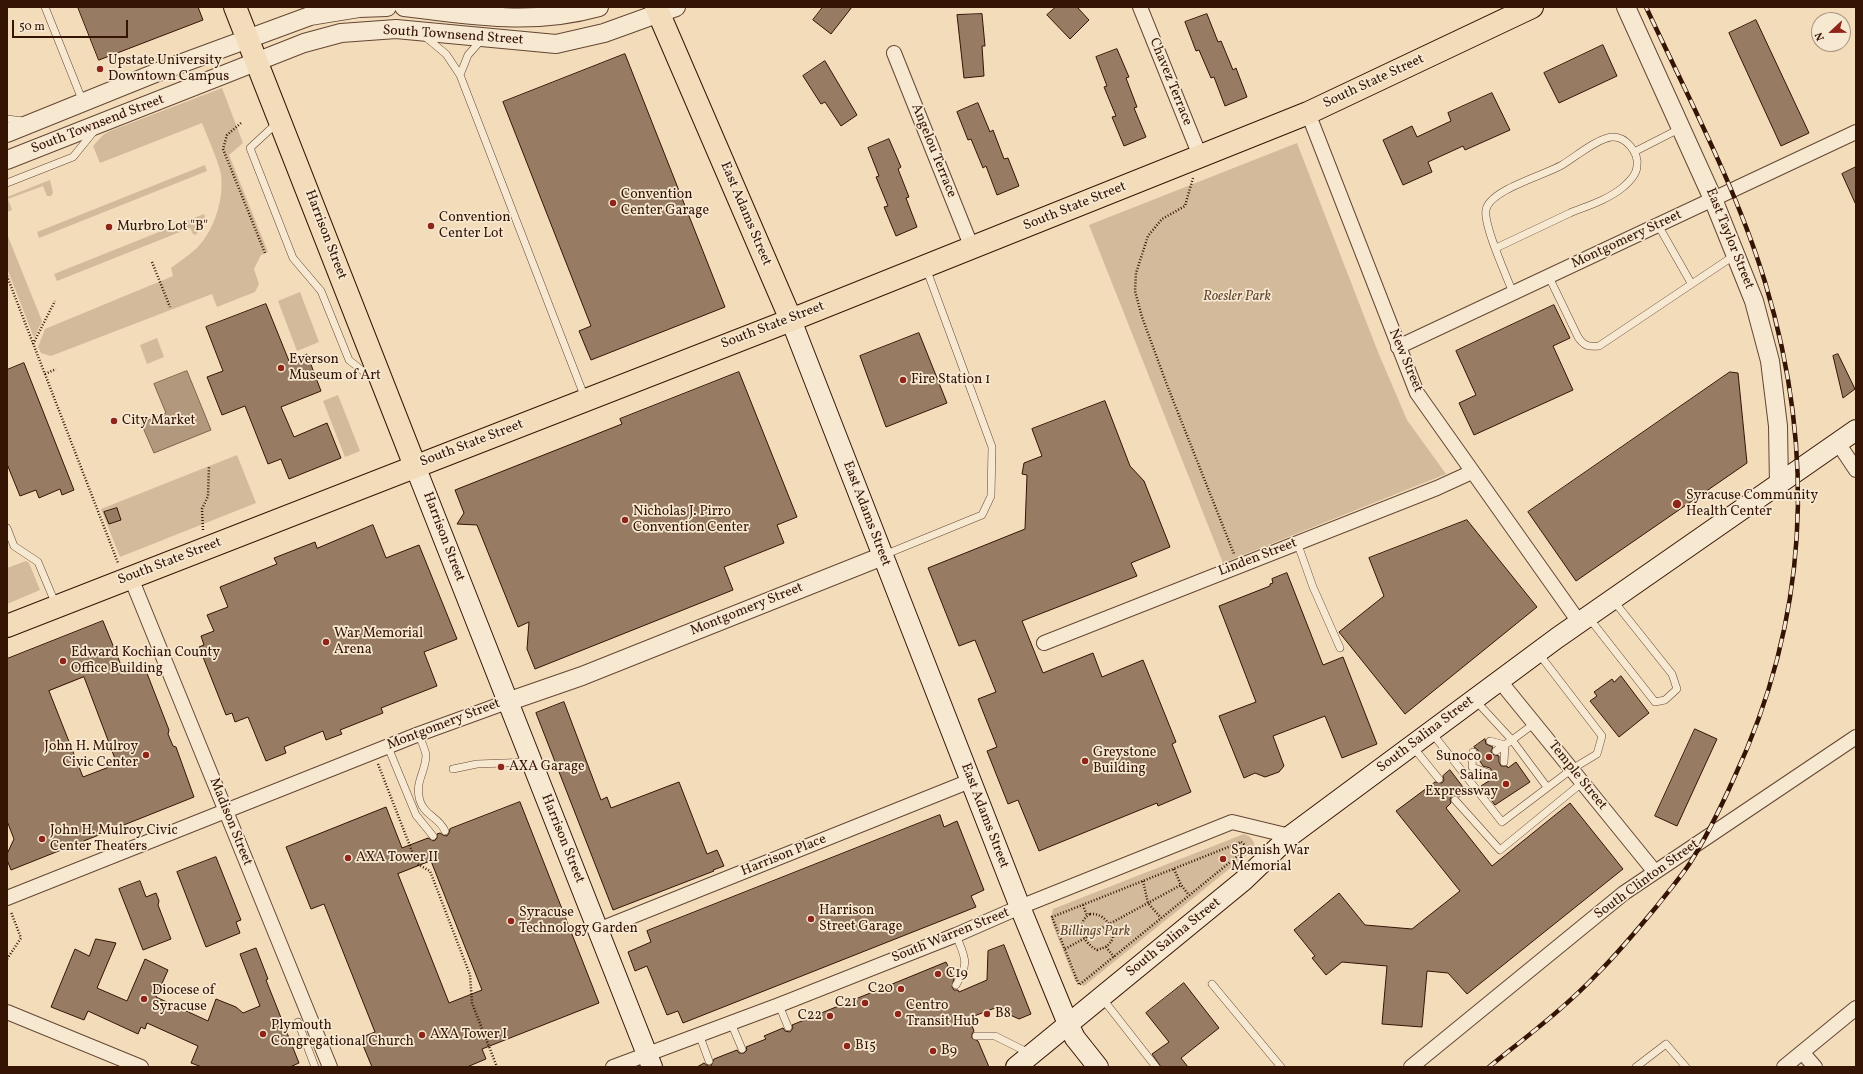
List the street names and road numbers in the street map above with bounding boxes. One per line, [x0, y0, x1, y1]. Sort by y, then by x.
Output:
street label: South Townsend Street [382, 23, 524, 49]
street label: Chavez Terrace [1145, 36, 1195, 128]
street label: South State Street [1321, 51, 1427, 113]
street label: South Townsend Street [29, 92, 167, 158]
street label: Angelou Terrace [907, 102, 959, 200]
street label: East Adams Street [716, 159, 774, 269]
street label: South State Street [1021, 179, 1129, 235]
street label: East Taylor Street [1701, 186, 1757, 292]
street label: Harrison Street [300, 188, 350, 282]
street label: Montgomery Street [1569, 207, 1685, 273]
street label: South State Street [719, 299, 827, 353]
street label: New Street [1384, 327, 1426, 395]
street label: South State Street [418, 417, 526, 471]
street label: East Adams Street [838, 459, 894, 569]
street label: Harrison Street [418, 490, 468, 584]
street label: South State Street [116, 535, 224, 589]
street label: Linden Street [1216, 535, 1300, 581]
street label: Montgomery Street [688, 580, 806, 640]
street label: South Salina Street [1374, 693, 1478, 777]
street label: Montgomery Street [385, 696, 503, 754]
street label: Temple Street [1544, 738, 1610, 814]
street label: East Adams Street [956, 761, 1012, 871]
street label: Madison Street [205, 776, 255, 868]
street label: Harrison Street [536, 792, 588, 886]
street label: Harrison Place [739, 831, 829, 881]
street label: South Clinton Street [1591, 836, 1703, 924]
street label: South Salina Street [1123, 895, 1225, 981]
street label: South Warren Street [890, 905, 1012, 967]

